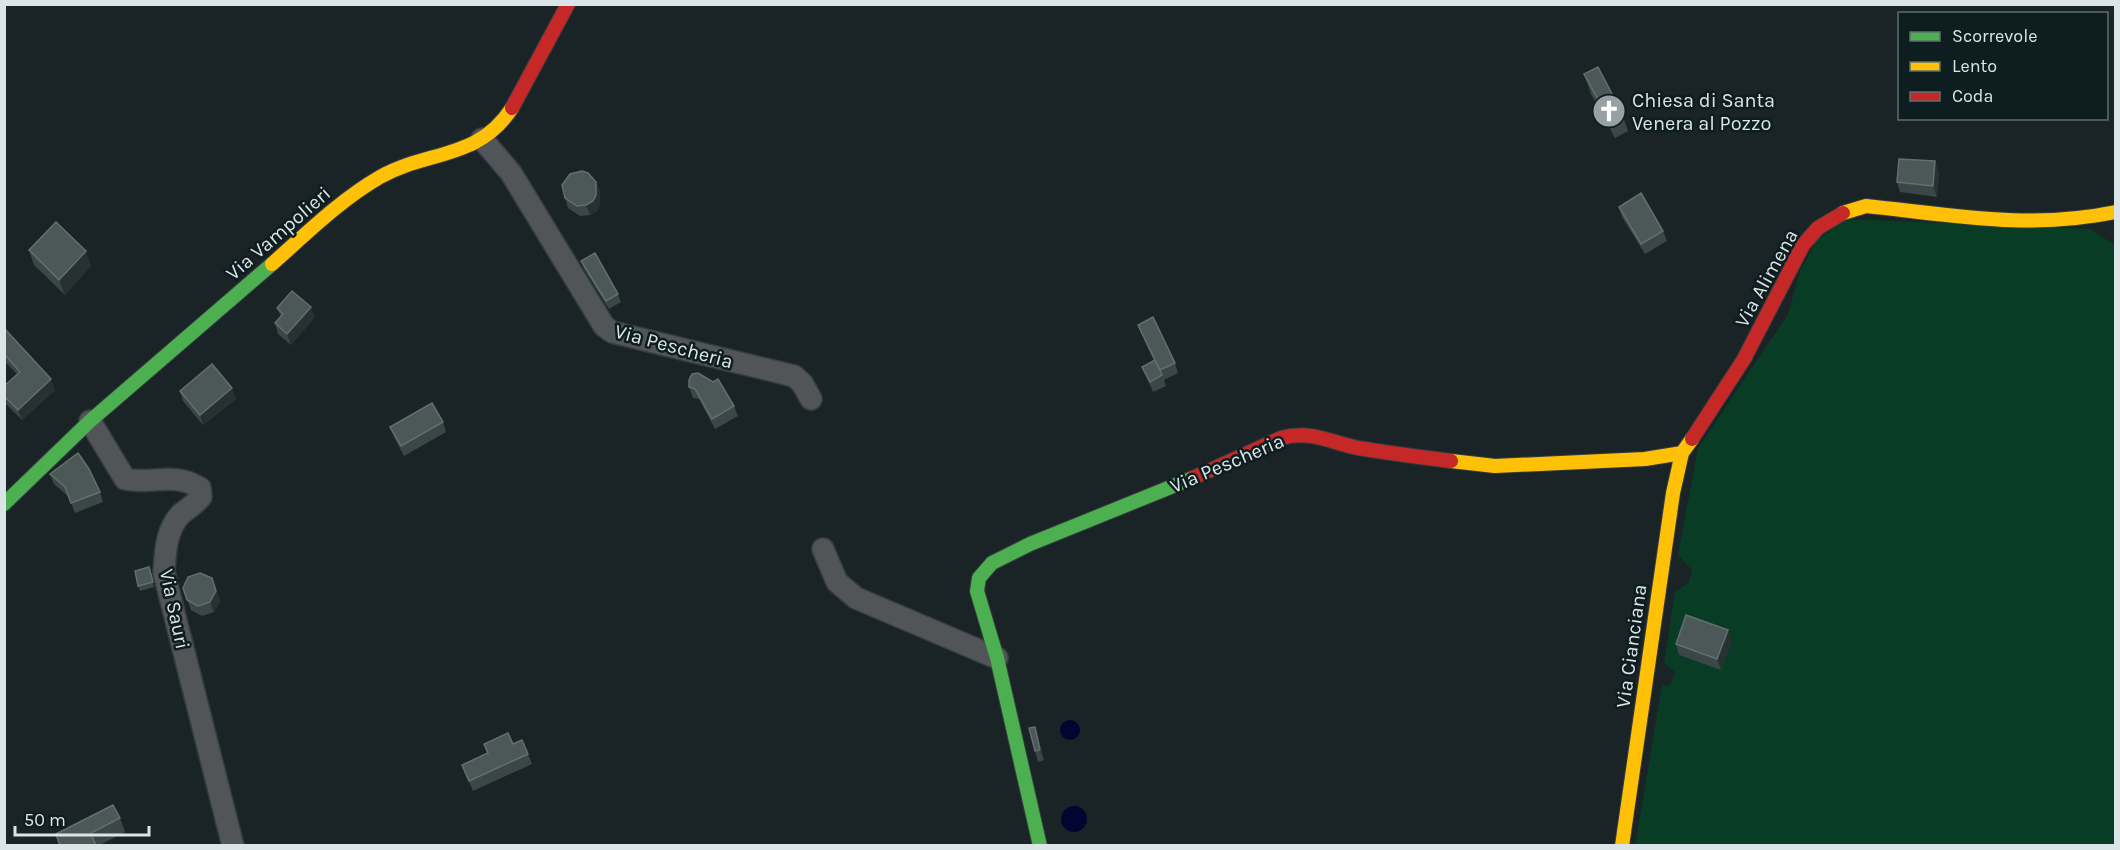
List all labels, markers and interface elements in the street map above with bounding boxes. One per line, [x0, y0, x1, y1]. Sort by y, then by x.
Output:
legend [1898, 12, 2108, 120]
text: Scorrevole [1952, 25, 2037, 47]
text: Lento [1952, 55, 1997, 77]
text: Coda [1952, 85, 1993, 107]
place label: Chiesa di Santa Venera al Pozzo [1632, 89, 1775, 135]
church icon: Chiesa di Santa Venera al Pozzo [1591, 93, 1627, 129]
street label: Via Vampolieri [221, 182, 335, 285]
street label: Via Alimena [1730, 225, 1803, 331]
street label: Via Pescheria [612, 320, 736, 373]
street label: Via Pescheria [1167, 429, 1288, 498]
street label: Via Sauri [155, 567, 194, 651]
street label: Via Cianciana [1611, 583, 1652, 709]
scale bar [15, 799, 148, 837]
text: 50 m [24, 809, 66, 831]

